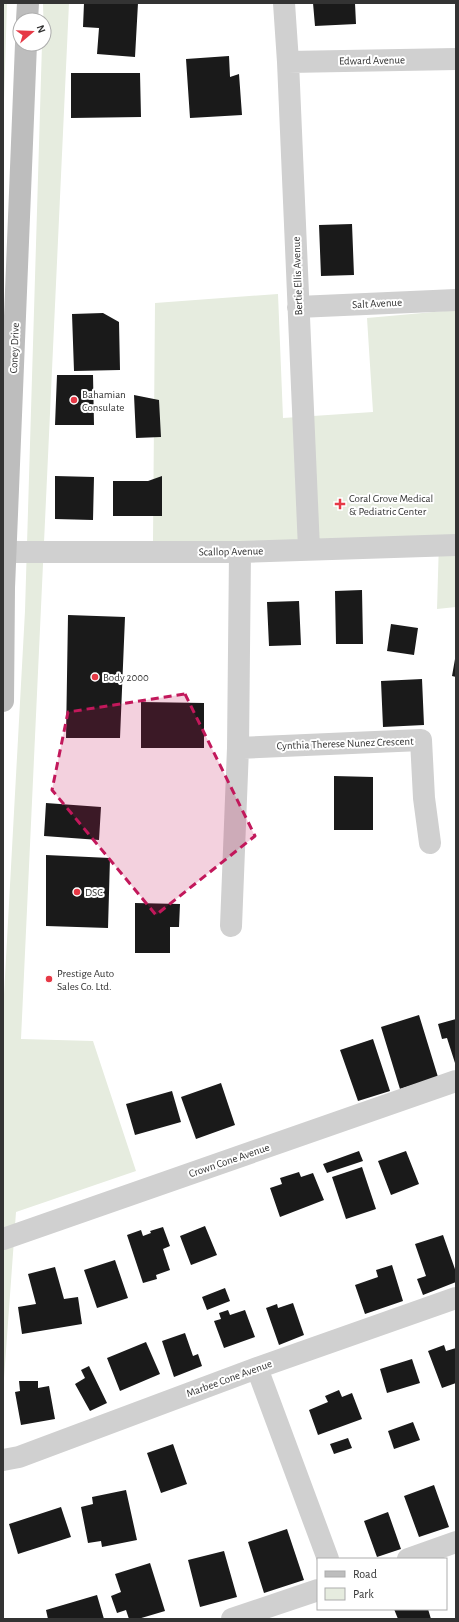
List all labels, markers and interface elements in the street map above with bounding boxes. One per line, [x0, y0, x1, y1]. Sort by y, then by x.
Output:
north arrow [12, 12, 52, 52]
text: N [35, 23, 47, 34]
street label: Edward Avenue [339, 54, 405, 67]
street label: Bertie Ellis Avenue [291, 236, 304, 316]
street label: Salt Avenue [352, 297, 402, 310]
street label: Coney Drive [8, 322, 21, 374]
place label: Bahamian Consulate [82, 389, 126, 413]
marker: Bahamian Consulate [69, 395, 79, 405]
place label: Coral Grove Medical & Pediatric Center [349, 493, 433, 517]
marker: Coral Grove Medical & Pediatric Center [334, 498, 346, 510]
street label: Scallop Avenue [199, 545, 263, 558]
marker: Body 2000 [90, 672, 100, 682]
place label: Body 2000 [103, 672, 149, 683]
street label: Cynthia Therese Nunez Crescent [276, 736, 414, 751]
marker: DSC [72, 887, 82, 897]
place label: DSC [85, 887, 103, 898]
place label: Prestige Auto Sales Co. Ltd. [57, 968, 114, 992]
marker: Prestige Auto Sales Co. Ltd. [44, 974, 54, 984]
street label: Crown Cone Avenue [187, 1141, 271, 1179]
street label: Marbee Cone Avenue [185, 1358, 273, 1399]
legend [317, 1558, 447, 1610]
text: Road [353, 1568, 377, 1580]
text: Park [353, 1588, 374, 1600]

